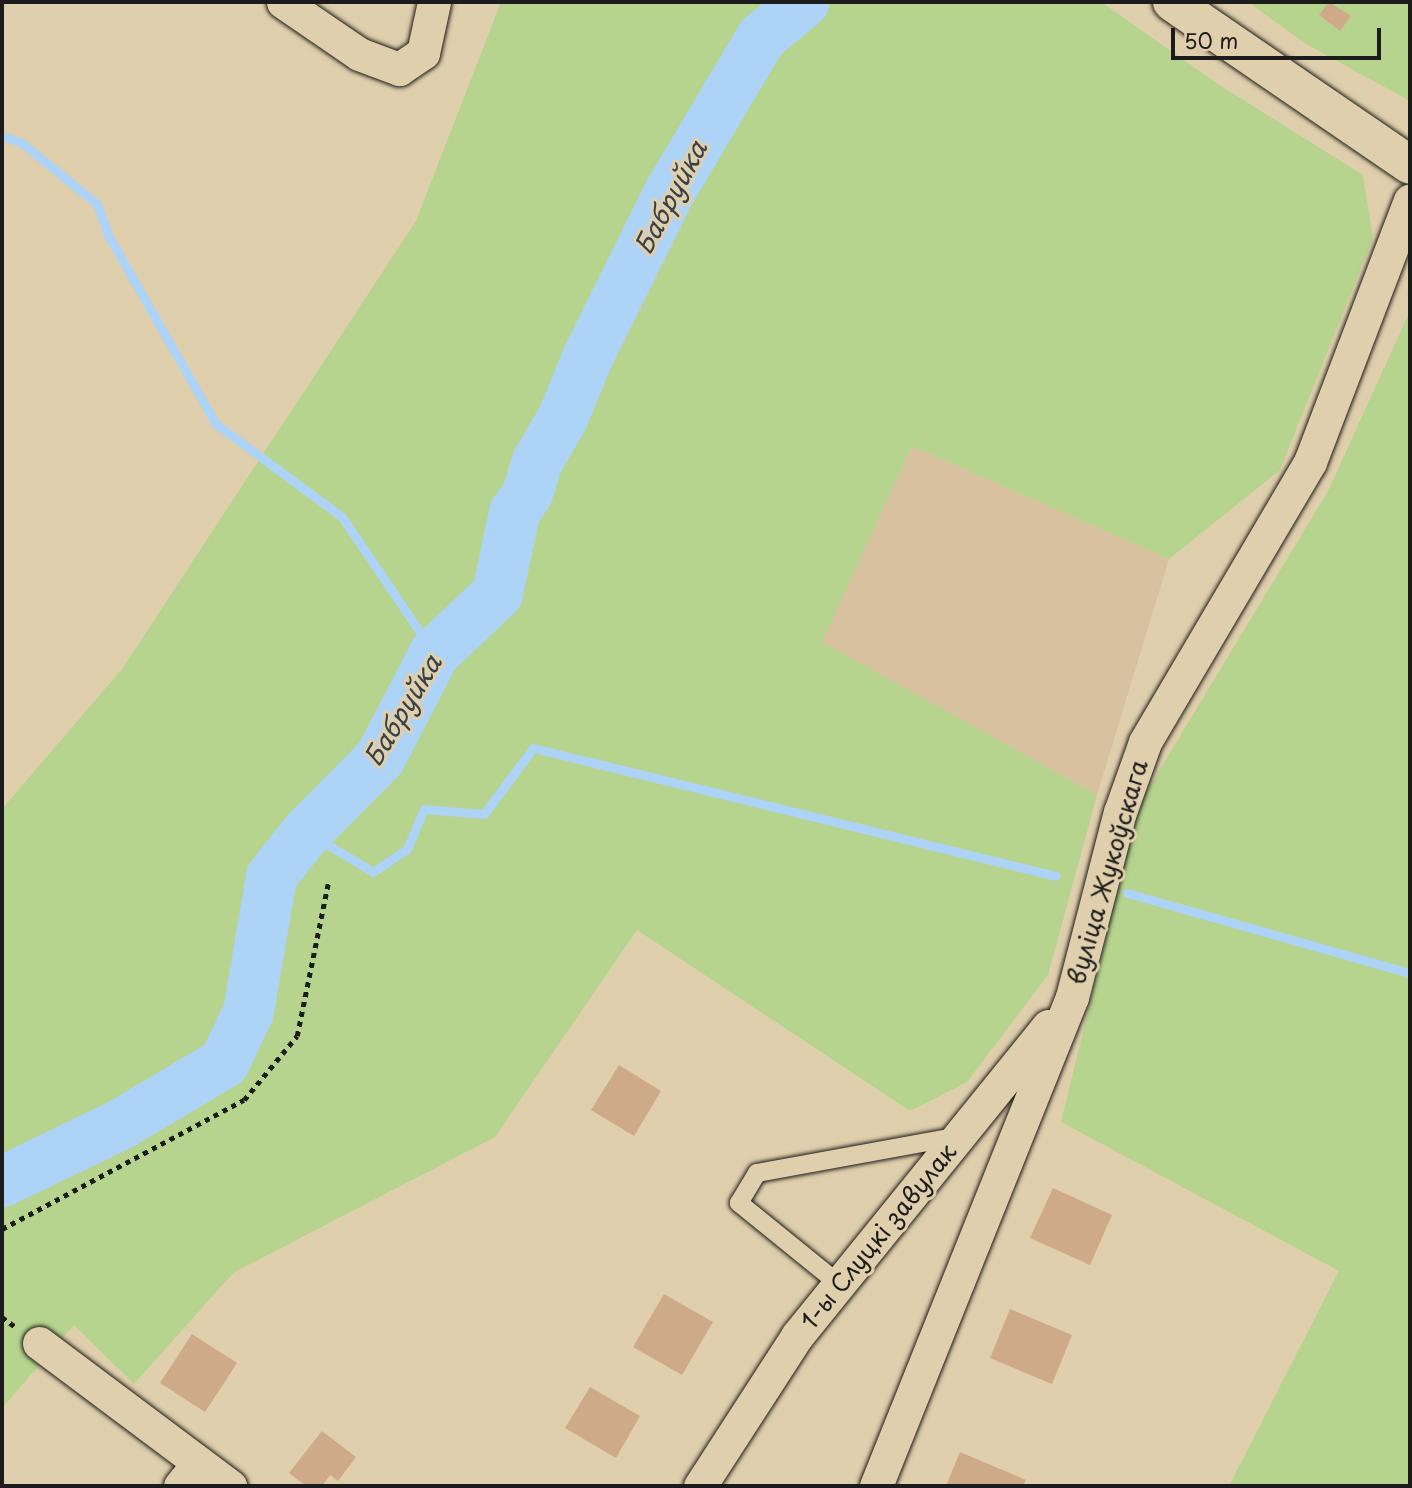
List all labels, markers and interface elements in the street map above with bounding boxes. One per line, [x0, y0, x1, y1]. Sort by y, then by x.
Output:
scale bar [1174, 14, 1384, 58]
text: 50 m [1184, 24, 1238, 56]
water label: Бабруйка [627, 135, 713, 259]
water label: Бабруйка [357, 649, 447, 771]
street label: вуліца Жукоўскага [1061, 756, 1153, 988]
street label: 1-ы Слуцкі завулак [794, 1136, 962, 1336]

